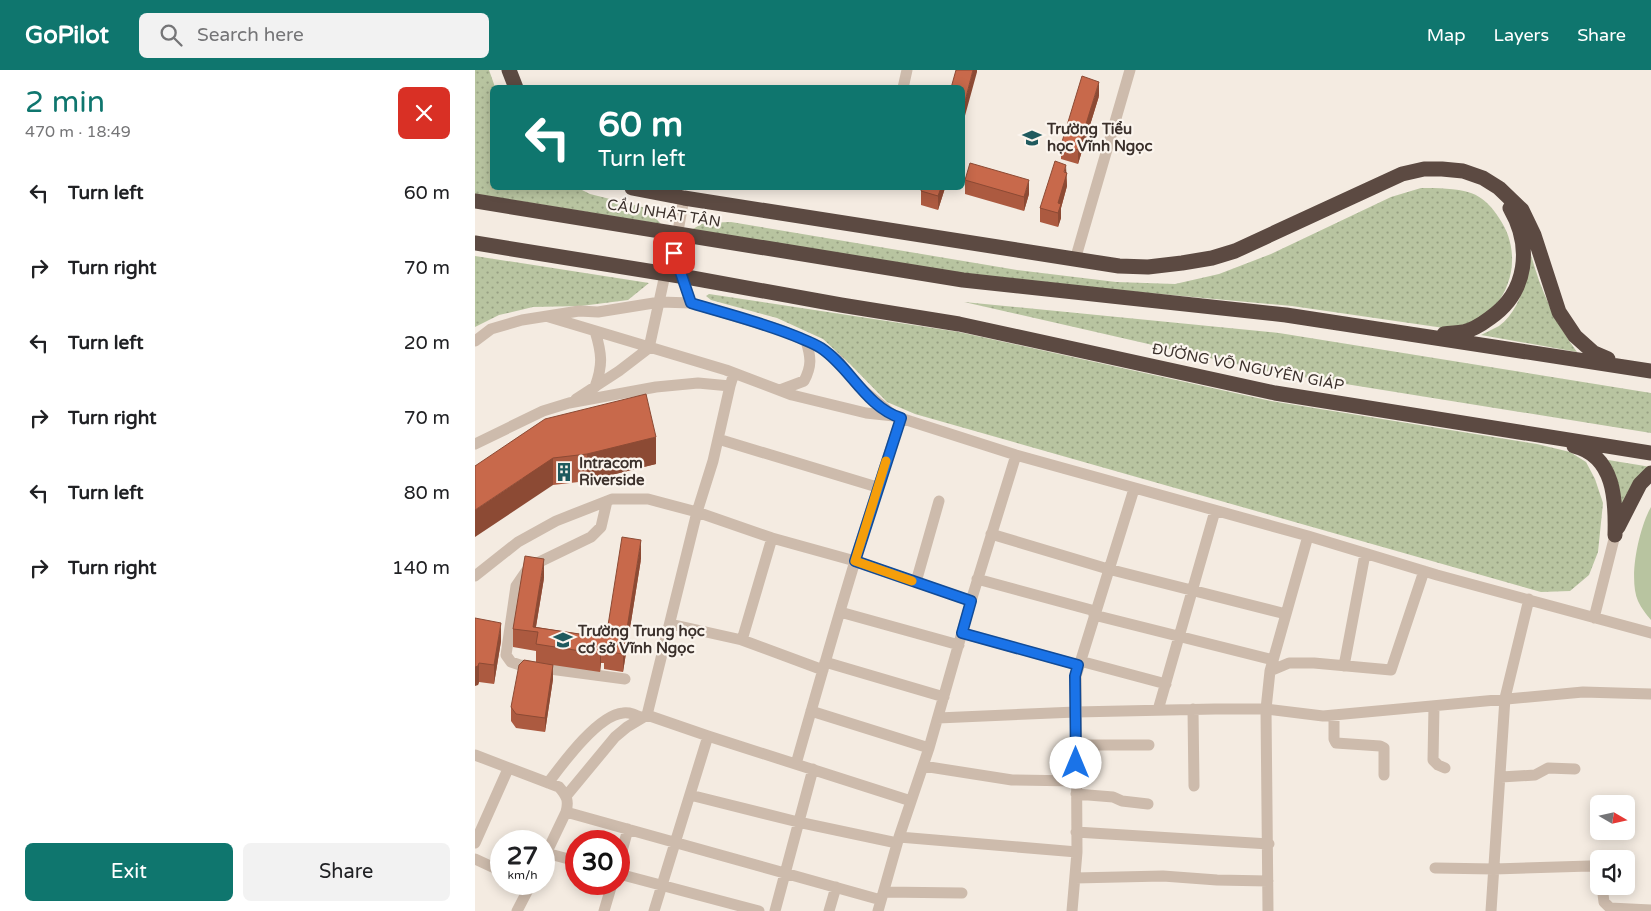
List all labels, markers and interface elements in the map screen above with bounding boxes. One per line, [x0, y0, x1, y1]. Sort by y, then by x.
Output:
search box [139, 13, 489, 58]
text: GoPilot [25, 21, 109, 50]
icon: search [157, 21, 185, 49]
text: Search here [197, 24, 304, 46]
text: Map [1427, 24, 1466, 46]
text: Layers [1494, 24, 1549, 46]
text: Share [1577, 24, 1626, 46]
text: 2 min [25, 84, 105, 121]
button: close [398, 87, 450, 139]
text: 60 m [598, 104, 683, 146]
icon: left [515, 105, 580, 170]
place label: Trường Tiểu học Vĩnh Ngọc [1046, 120, 1152, 156]
text: 470 m · 18:49 [25, 122, 131, 142]
school or university icon: Trường Tiểu học Vĩnh Ngọc [1021, 127, 1043, 149]
text: Turn left [598, 146, 686, 172]
icon: left [25, 179, 53, 207]
text: Turn left [68, 182, 144, 204]
text: 60 m [404, 182, 450, 204]
street label: CẦU NHẬT TÂN [606, 194, 722, 231]
pin [653, 232, 695, 274]
icon: arrive [660, 239, 688, 267]
icon: right [25, 254, 53, 282]
text: Turn right [68, 257, 156, 279]
text: 70 m [404, 257, 450, 279]
icon: left [25, 329, 53, 357]
text: Turn left [68, 332, 144, 354]
text: 20 m [404, 332, 450, 354]
street label: ĐƯỜNG VÕ NGUYÊN GIÁP [1150, 340, 1346, 394]
icon: right [25, 404, 53, 432]
text: Turn right [68, 407, 156, 429]
text: 70 m [404, 407, 450, 429]
place label: Intracom Riverside [579, 454, 645, 489]
building icon: Intracom Riverside [553, 461, 575, 483]
icon: left [25, 479, 53, 507]
text: Turn left [68, 482, 144, 504]
text: 80 m [404, 482, 450, 504]
icon: right [25, 554, 53, 582]
text: Turn right [68, 557, 156, 579]
text: 140 m [392, 557, 450, 579]
place label: Trường Trung học cơ sở Vĩnh Ngọc [577, 622, 705, 658]
school or university icon: Trường Trung học cơ sở Vĩnh Ngọc [552, 629, 574, 651]
position arrow [1049, 736, 1101, 788]
north arrow [1590, 795, 1635, 840]
map controls [1590, 795, 1635, 895]
speed limit sign: 30 [565, 830, 630, 895]
text: 27 [507, 841, 538, 871]
button: Exit [25, 843, 233, 901]
button: Share [243, 843, 450, 901]
button: sound [1590, 850, 1635, 895]
text: km/h [507, 868, 538, 882]

